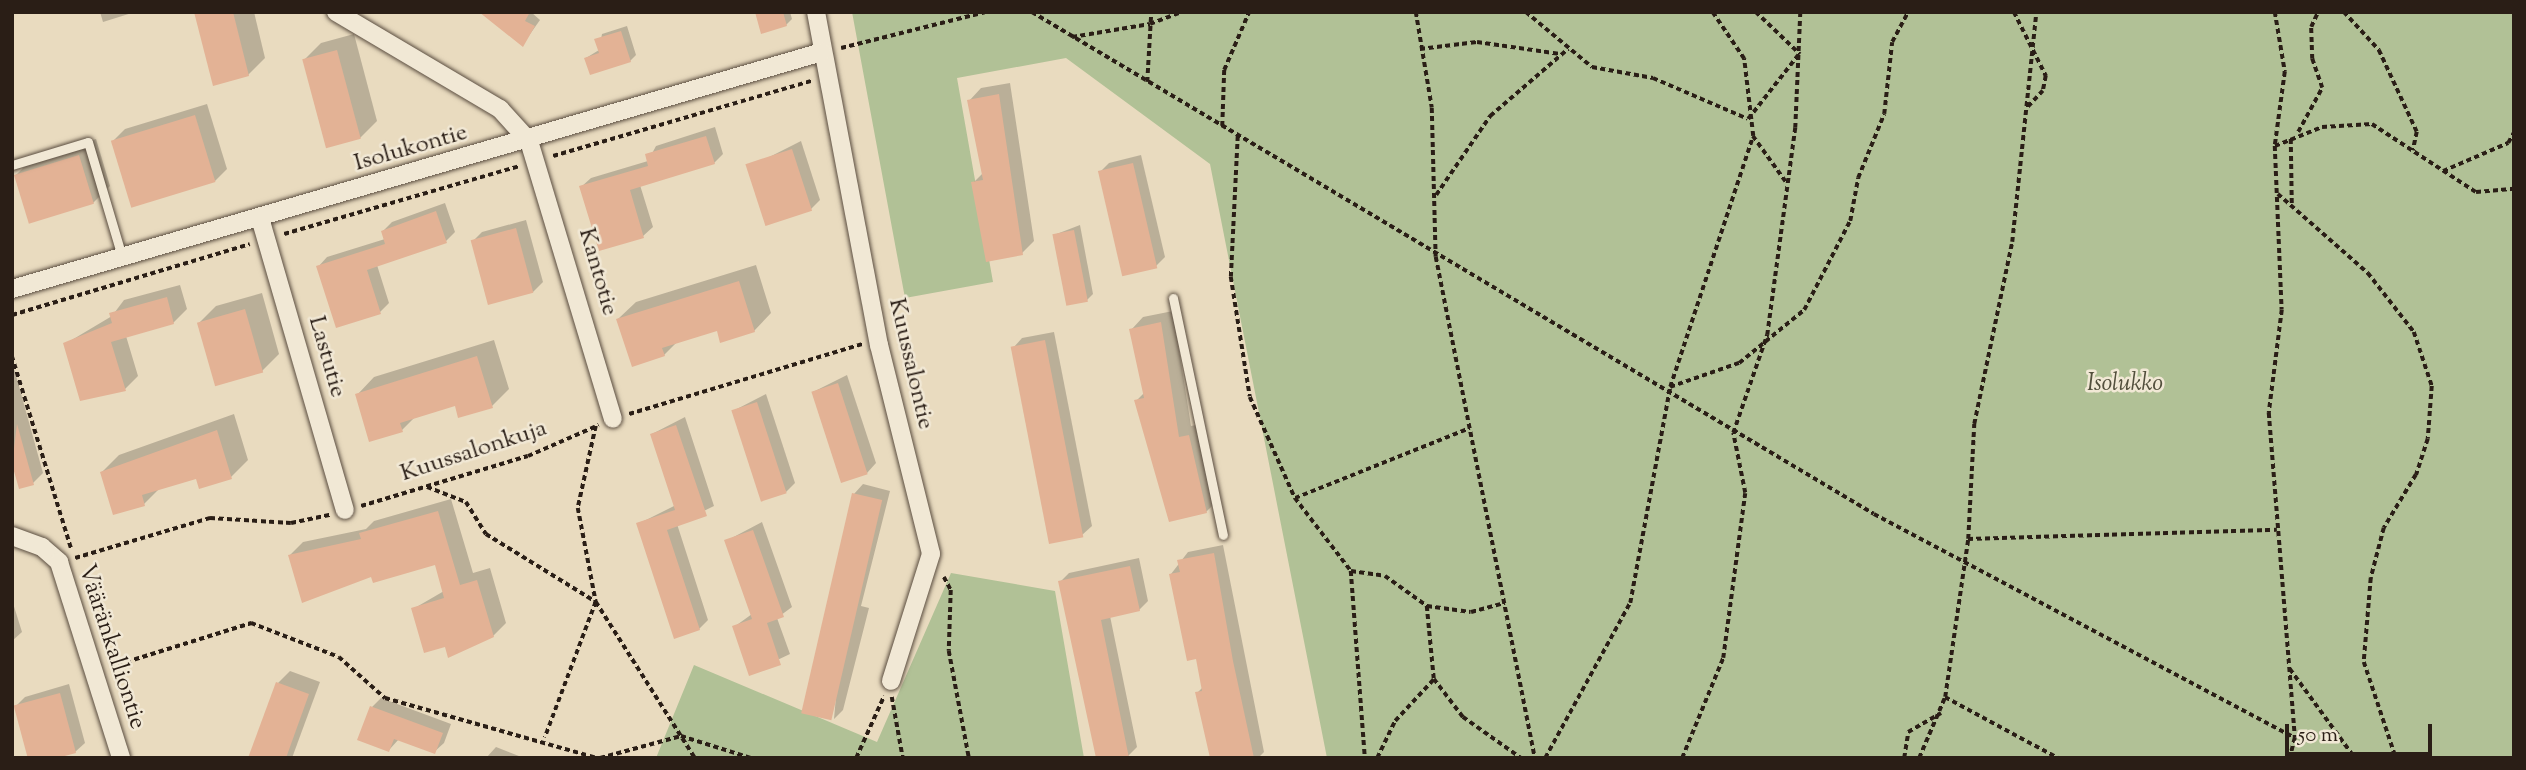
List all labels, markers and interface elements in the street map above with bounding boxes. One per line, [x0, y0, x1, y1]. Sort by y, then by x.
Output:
street label: Isolukontie [351, 119, 471, 179]
street label: Kantotie [571, 225, 623, 319]
street label: Kuussalontie [881, 296, 939, 432]
street label: Lastutie [301, 313, 351, 401]
park label: Isolukko [2087, 371, 2163, 399]
street label: Kuussalonkuja [397, 415, 551, 489]
street label: Vääränkalliontie [71, 561, 151, 733]
scale bar [2288, 710, 2435, 754]
text: 50 m [2298, 721, 2338, 751]

